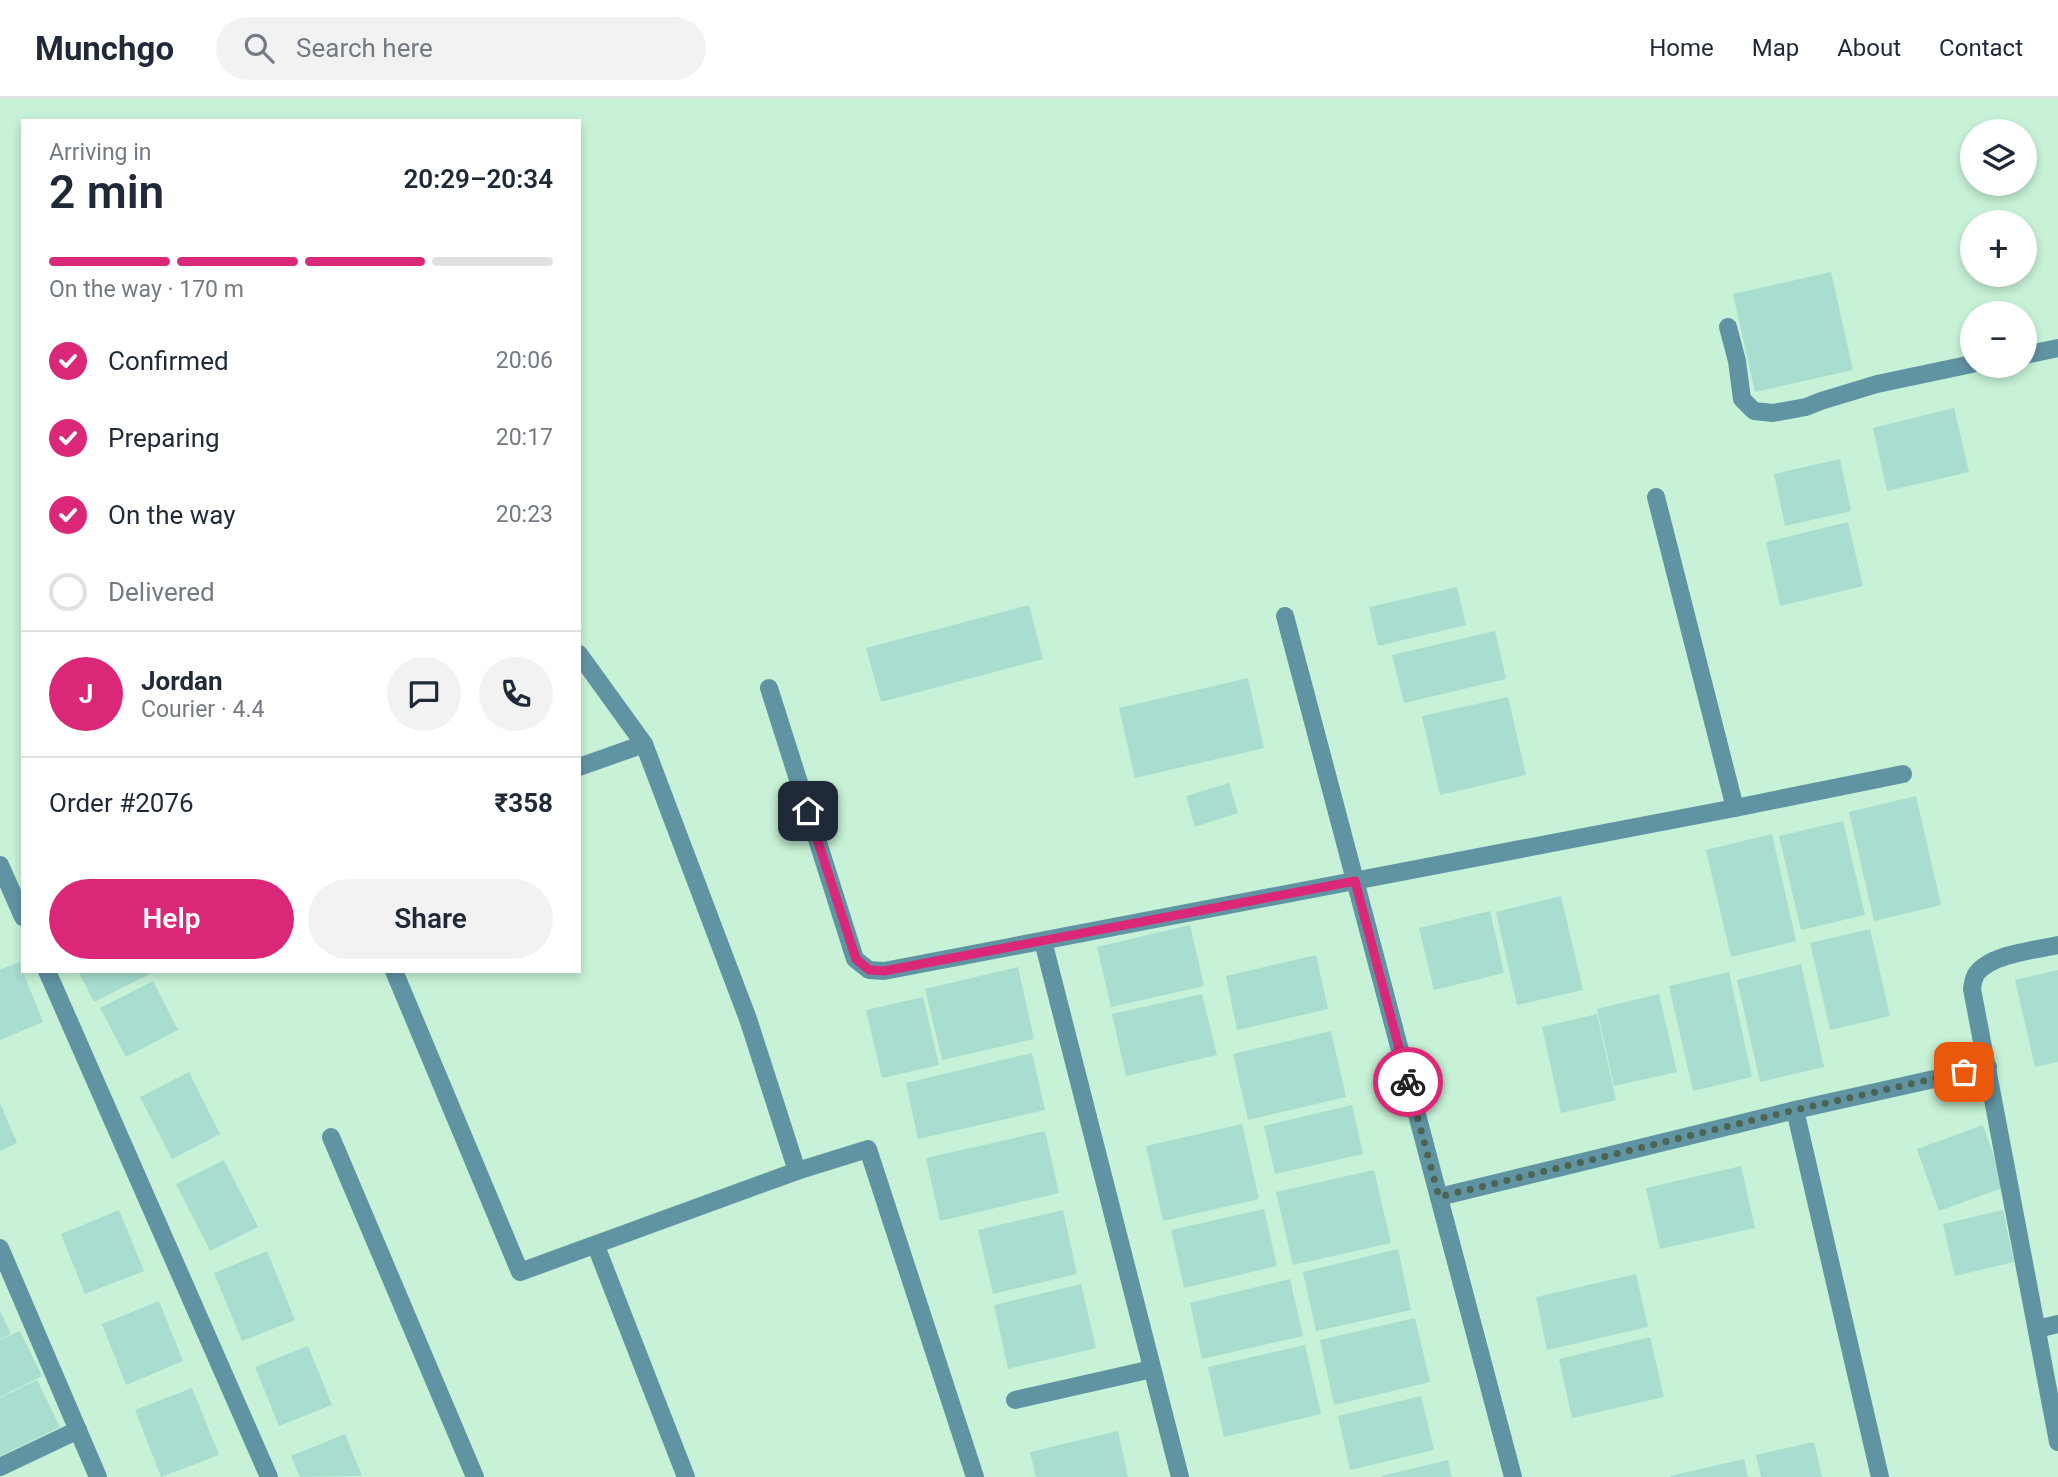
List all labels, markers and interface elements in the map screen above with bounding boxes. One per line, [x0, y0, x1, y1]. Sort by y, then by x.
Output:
search box [216, 17, 706, 80]
text: Munchgo [35, 29, 174, 68]
icon: search [240, 29, 278, 67]
text: Search here [296, 33, 433, 63]
text: Home [1649, 34, 1714, 62]
text: Map [1752, 34, 1799, 62]
text: About [1837, 34, 1901, 62]
text: Contact [1939, 34, 2023, 62]
map controls [1960, 119, 2037, 378]
button: layers [1960, 119, 2037, 196]
text: Arriving in [49, 139, 152, 166]
text: 20:29–20:34 [403, 164, 553, 194]
text: 2 min [49, 165, 164, 219]
button: + [1960, 210, 2037, 287]
text: On the way · 170 m [49, 276, 244, 303]
button: − [1960, 301, 2037, 378]
icon: check [49, 342, 87, 380]
text: Confirmed [108, 346, 229, 376]
text: 20:06 [496, 347, 553, 374]
icon: check [49, 419, 87, 457]
text: Preparing [108, 423, 220, 453]
text: 20:17 [496, 424, 553, 451]
icon: check [49, 496, 87, 534]
text: On the way [108, 500, 236, 530]
text: 20:23 [496, 501, 553, 528]
text: Delivered [108, 577, 215, 607]
button: chat [387, 657, 461, 731]
button: phone [479, 657, 553, 731]
text: Jordan [141, 666, 223, 696]
text: J [79, 679, 93, 709]
text: Courier · 4.4 [141, 696, 264, 723]
pin [778, 781, 838, 841]
text: Order #2076 [49, 788, 194, 818]
text: ₹358 [495, 788, 553, 818]
icon: home [789, 792, 827, 830]
button: Help [49, 879, 294, 959]
button: Share [308, 879, 553, 959]
pin [1934, 1042, 1994, 1102]
courier [1373, 1047, 1443, 1117]
icon: bag [1945, 1053, 1983, 1091]
icon: bike [1389, 1063, 1427, 1101]

